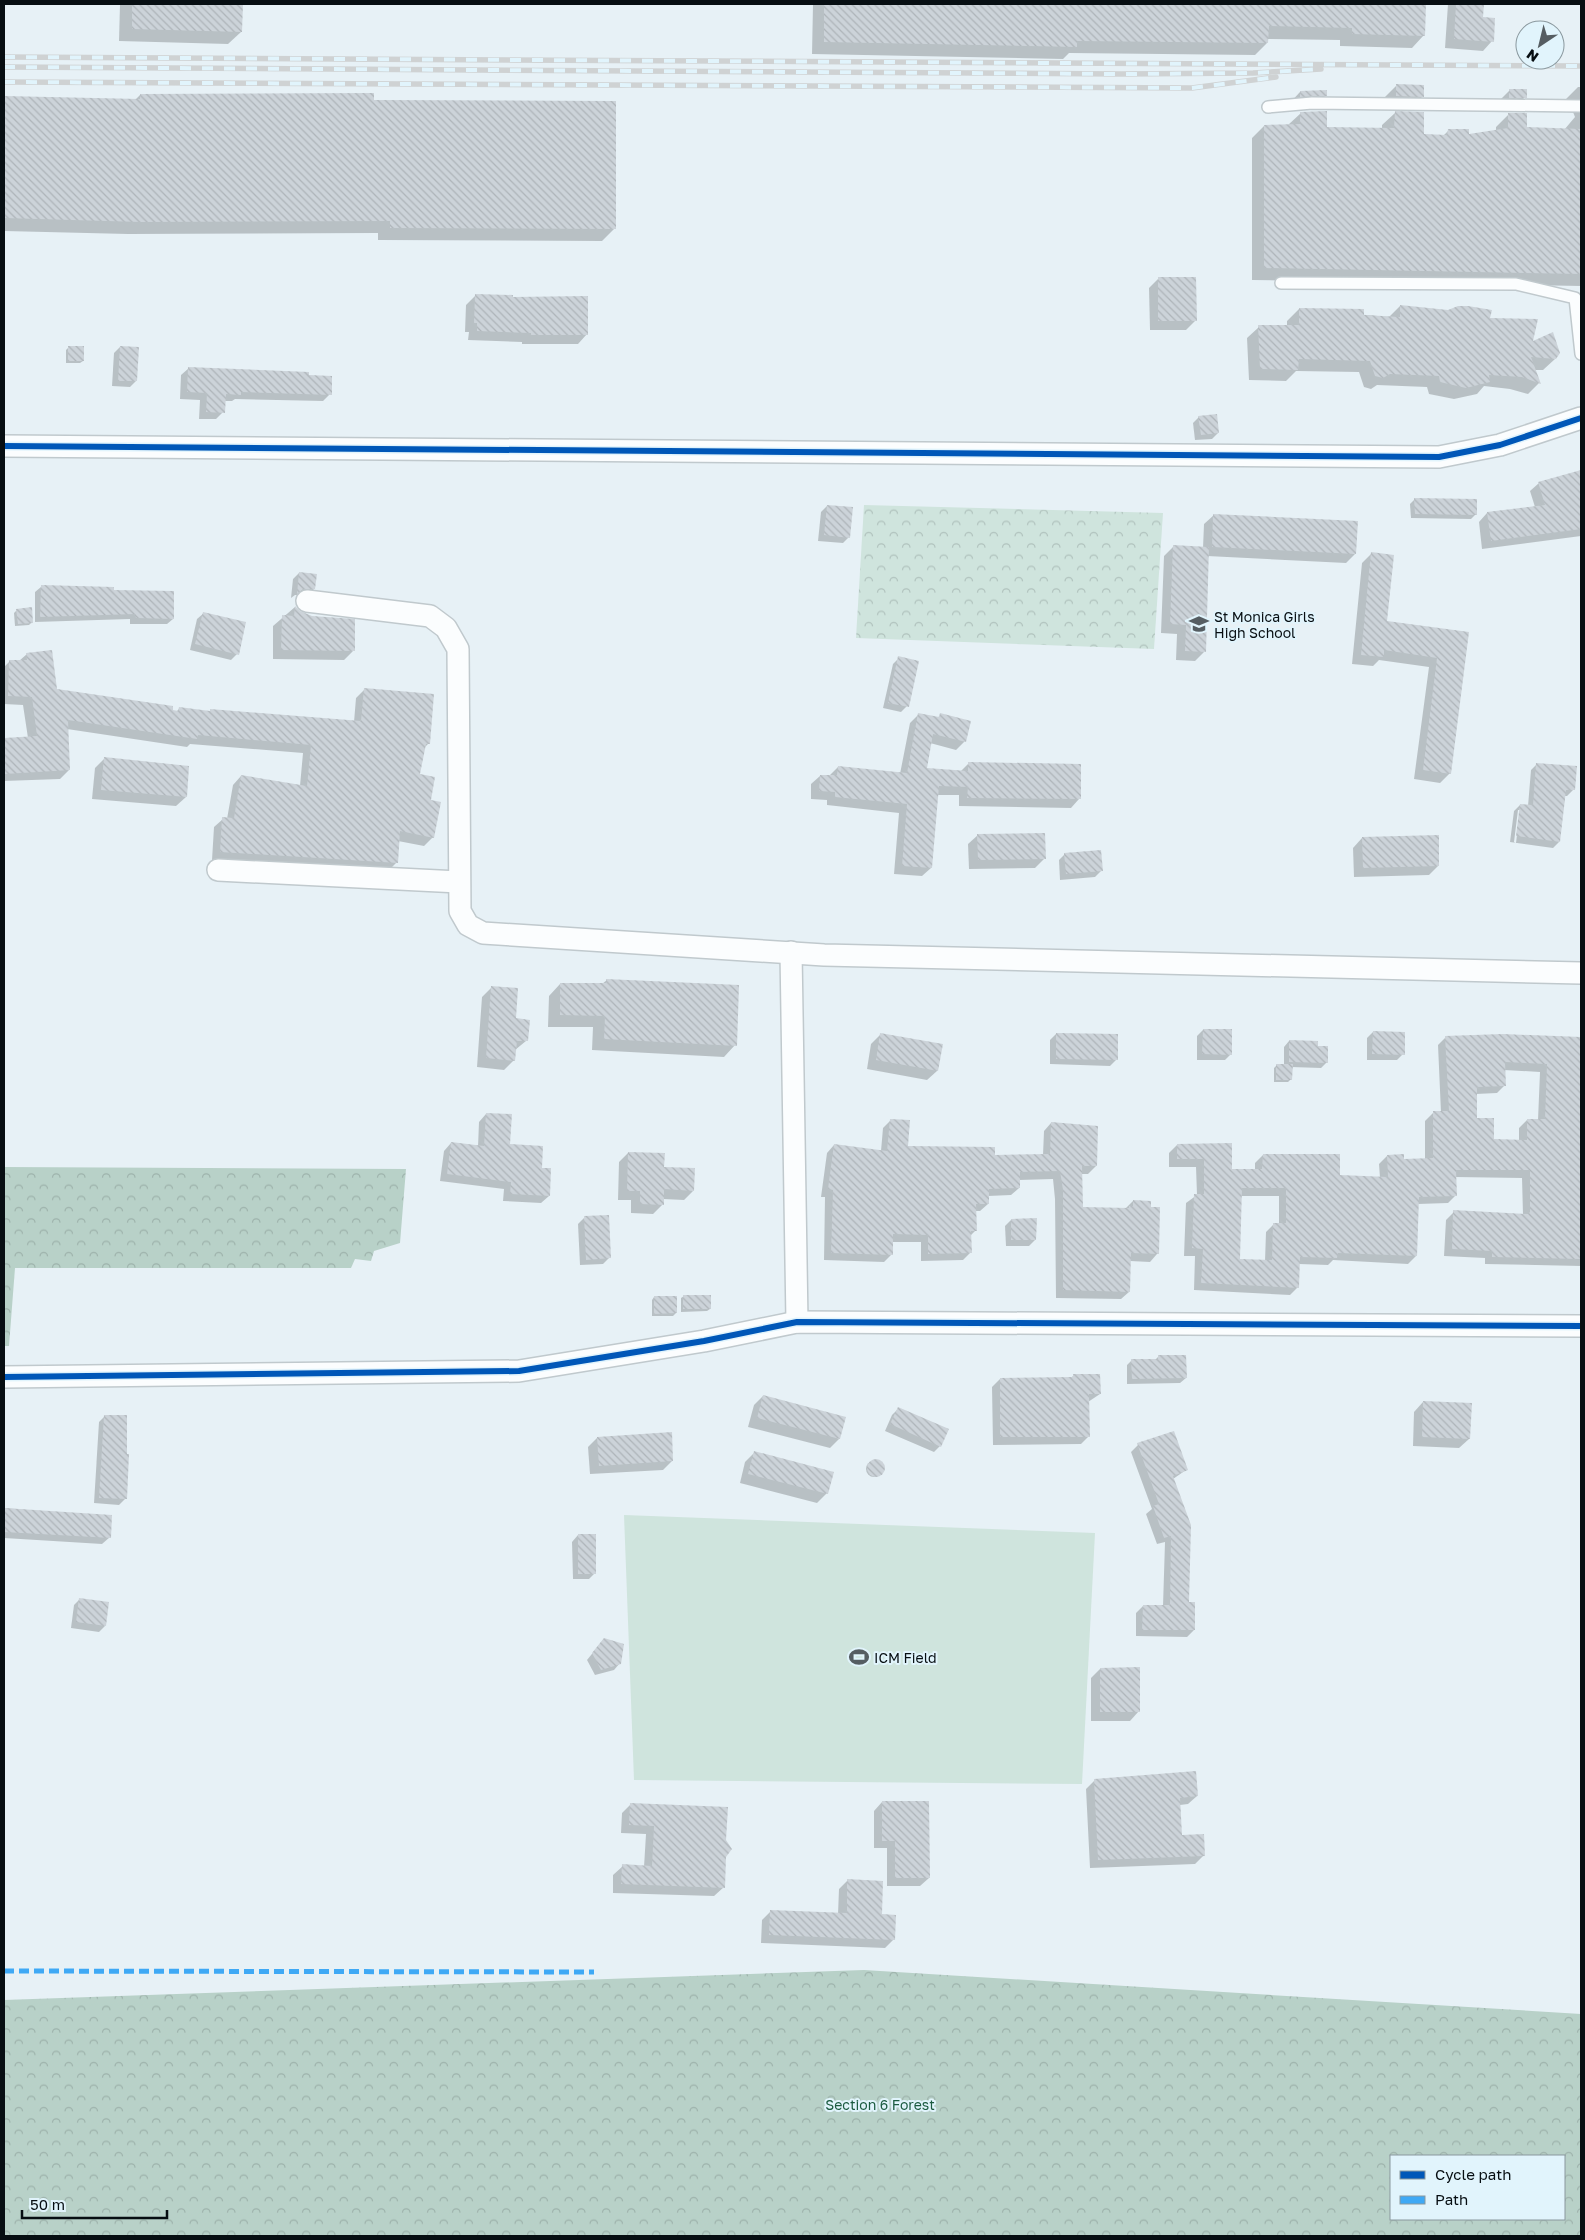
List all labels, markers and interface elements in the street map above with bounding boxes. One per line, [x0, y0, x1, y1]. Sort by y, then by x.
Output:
north arrow [1515, 20, 1565, 70]
text: N [1523, 46, 1541, 66]
place label: St Monica Girls High School [1214, 608, 1315, 641]
school or university icon: St Monica Girls High School [1188, 613, 1210, 635]
sports icon: ICM Field [848, 1646, 870, 1668]
place label: ICM Field [874, 1649, 937, 1666]
park label: Section 6 Forest [825, 2096, 935, 2113]
legend [1390, 2155, 1565, 2220]
text: Cycle path [1435, 2165, 1511, 2183]
scale bar [22, 2188, 168, 2220]
text: Path [1435, 2190, 1468, 2208]
text: 50 m [30, 2195, 65, 2213]

